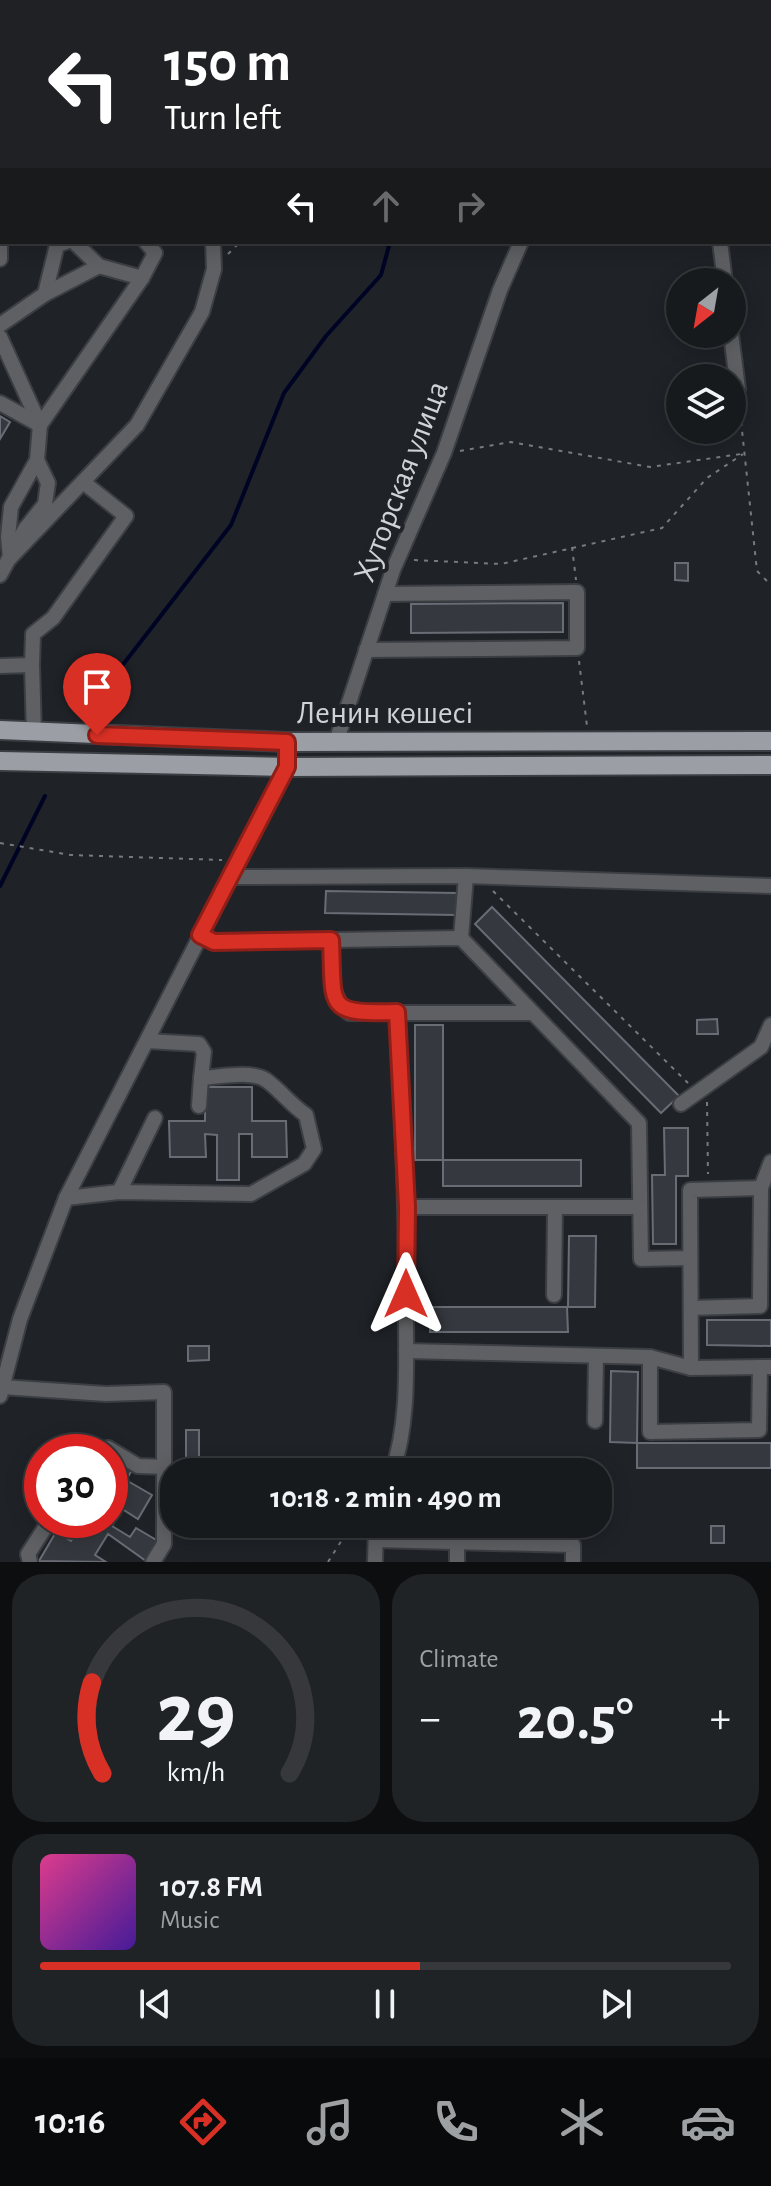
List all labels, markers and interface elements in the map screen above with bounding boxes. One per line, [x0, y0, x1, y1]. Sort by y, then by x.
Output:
icon: left [32, 32, 136, 136]
text: 150 m [164, 35, 291, 91]
text: Turn left [164, 100, 281, 136]
icon: left [280, 184, 324, 228]
icon: ahead [364, 184, 408, 228]
icon: right [448, 184, 492, 228]
north arrow [666, 268, 746, 348]
map controls [666, 268, 746, 444]
button: layers [666, 364, 746, 444]
street label: Хуторская улица [348, 377, 454, 586]
pin [63, 653, 131, 735]
icon: arrive [75, 665, 119, 709]
street label: Ленин көшесі [297, 697, 473, 729]
position arrow [364, 1252, 448, 1336]
speed limit sign: 30 [24, 1434, 128, 1538]
text: 10:18 · 2 min · 490 m [270, 1483, 502, 1513]
text: Climate [420, 1646, 498, 1672]
text: 29 [156, 1673, 235, 1757]
text: 20.5° [517, 1690, 634, 1750]
text: − [420, 1697, 441, 1741]
text: + [710, 1697, 731, 1741]
text: km/h [166, 1758, 225, 1787]
text: 107.8 FM [160, 1872, 263, 1902]
text: Music [160, 1907, 219, 1933]
icon: previous [133, 1982, 177, 2026]
icon: pause [363, 1982, 407, 2026]
icon: next [594, 1982, 638, 2026]
icon: directions [175, 2094, 231, 2150]
icon: music [302, 2094, 358, 2150]
icon: phone [428, 2094, 484, 2150]
icon: climate [554, 2094, 610, 2150]
icon: car [680, 2094, 736, 2150]
text: 10:16 [35, 2104, 105, 2140]

